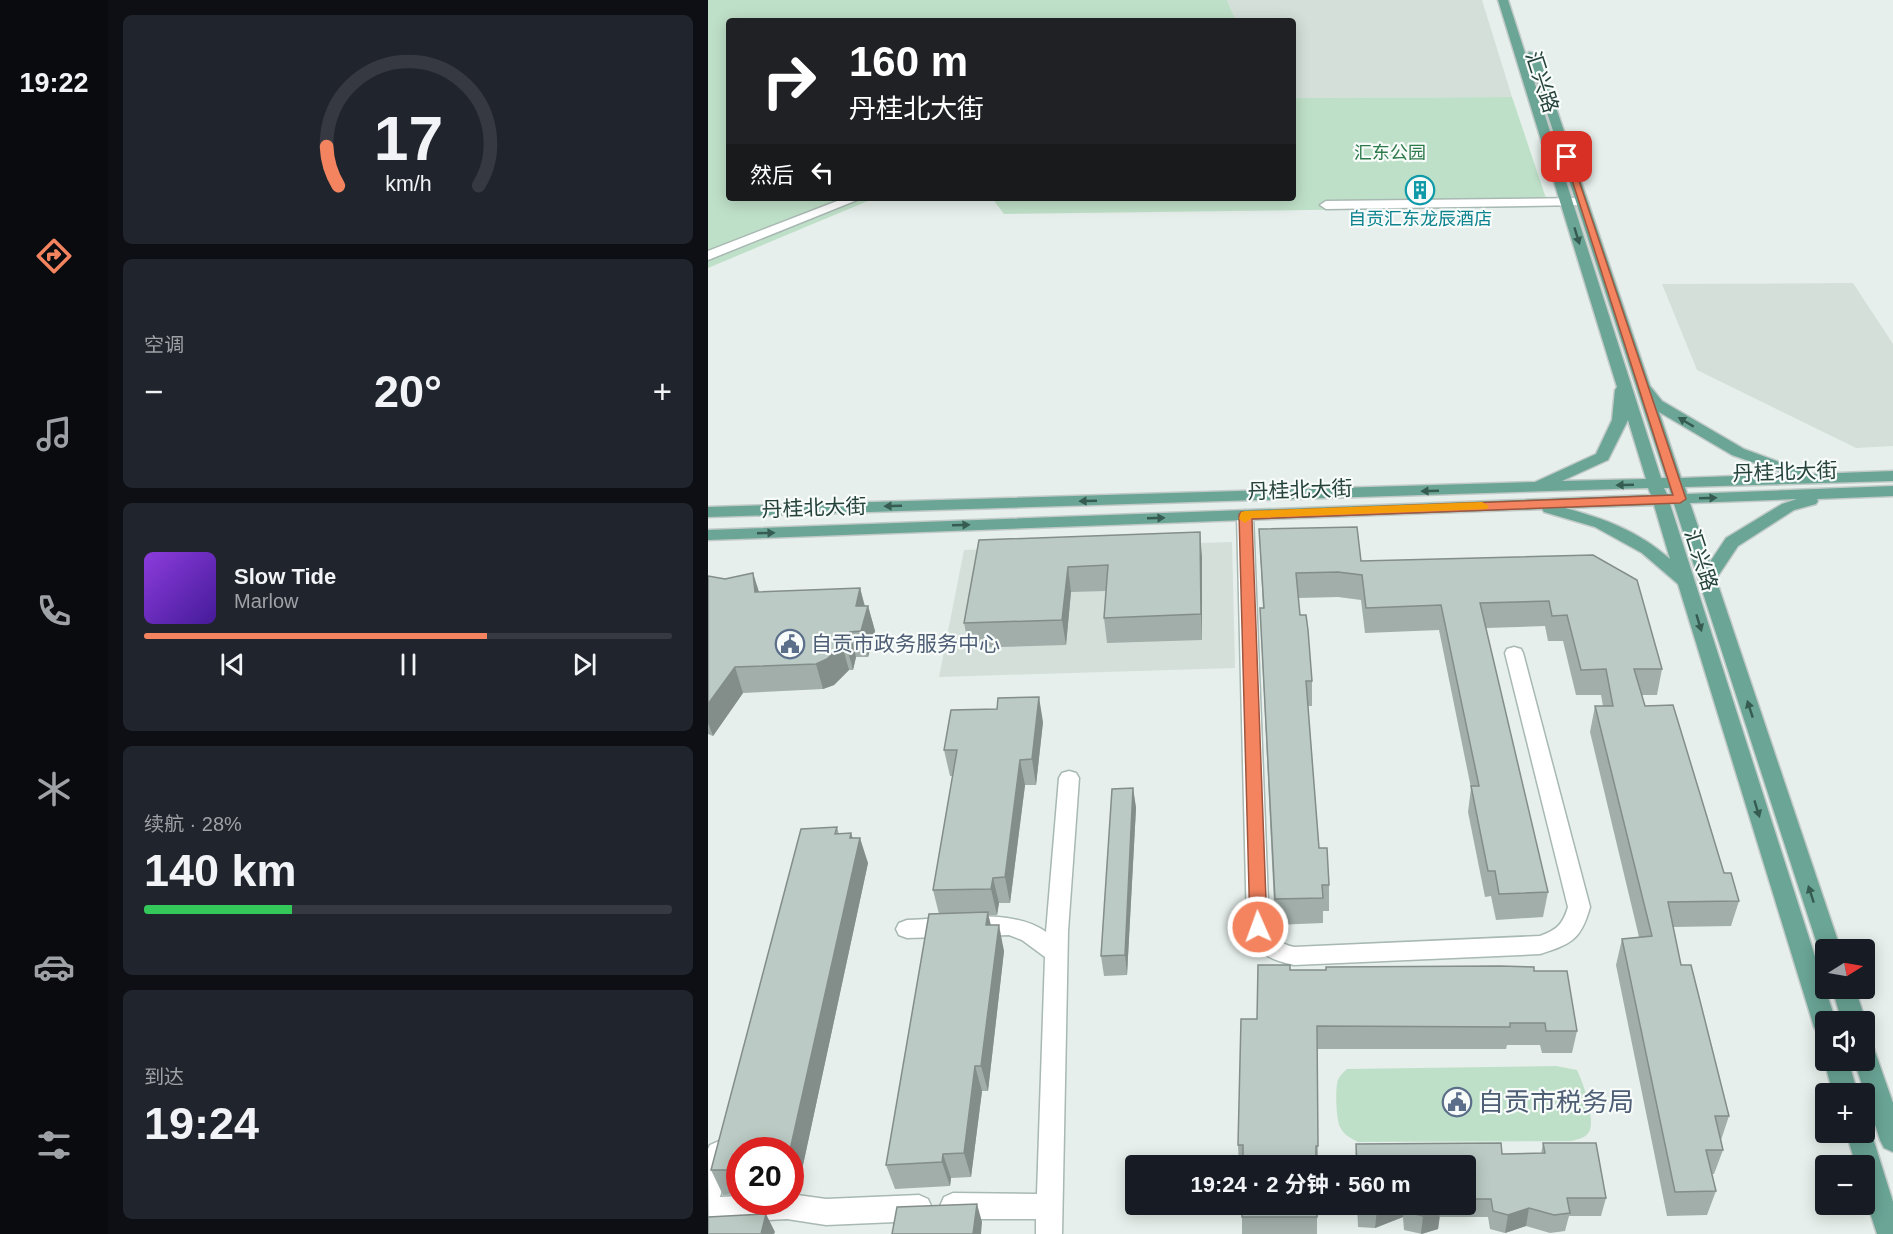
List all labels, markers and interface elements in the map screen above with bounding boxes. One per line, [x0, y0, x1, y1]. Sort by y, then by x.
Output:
text: 160 m [849, 38, 968, 85]
icon: right [750, 42, 828, 120]
street label: 汇兴路 [1522, 48, 1563, 115]
text: 19:22 [19, 68, 89, 98]
text: 丹桂北大街 [849, 94, 984, 124]
text: 17 [373, 105, 443, 174]
pin [1541, 131, 1592, 182]
icon: arrive [1550, 140, 1583, 173]
park label: 汇东公园 [1354, 143, 1426, 163]
icon: left [806, 156, 839, 189]
text: 然后 [750, 163, 794, 188]
text: km/h [385, 173, 431, 197]
building icon: 自贡汇东龙辰酒店 [1404, 174, 1436, 206]
place label: 自贡汇东龙辰酒店 [1348, 209, 1492, 229]
one-way arrow [1573, 227, 1582, 245]
icon: directions [33, 235, 75, 277]
text: 空调 [144, 334, 184, 356]
text: 20° [374, 366, 442, 417]
text: − [144, 373, 163, 410]
text: + [653, 373, 672, 410]
icon: music [33, 413, 75, 455]
one-way arrow [1678, 417, 1695, 427]
street label: 丹桂北大街 [1732, 458, 1838, 485]
street label: 丹桂北大街 [1247, 476, 1353, 503]
one-way arrow [1615, 480, 1634, 490]
one-way arrow [1420, 486, 1439, 496]
one-way arrow [1698, 493, 1717, 502]
street label: 丹桂北大街 [761, 494, 867, 521]
one-way arrow [1078, 496, 1097, 506]
one-way arrow [883, 502, 902, 511]
one-way arrow [1147, 514, 1166, 523]
one-way arrow [952, 521, 971, 530]
street label: 汇兴路 [1681, 526, 1722, 593]
one-way arrow [757, 528, 776, 537]
text: Slow Tide [234, 564, 336, 589]
icon: phone [33, 590, 75, 632]
text: Marlow [234, 590, 298, 612]
one-way arrow [1695, 614, 1704, 632]
public building icon: 自贡市政务服务中心 [774, 628, 806, 660]
place label: 自贡市政务服务中心 [811, 632, 1000, 655]
icon: previous [216, 648, 249, 681]
icon: pause [392, 648, 425, 681]
icon: next [568, 648, 601, 681]
one-way arrow [1745, 700, 1754, 718]
icon: climate [33, 768, 75, 810]
one-way arrow [1753, 800, 1762, 818]
text: 续航 · 28% [144, 813, 242, 835]
text: 140 km [144, 845, 297, 896]
one-way arrow [1806, 885, 1816, 903]
position arrow [1226, 895, 1290, 959]
north arrow [1815, 939, 1875, 999]
map controls [1815, 939, 1875, 1215]
icon: car [33, 946, 75, 988]
button: sound [1815, 1011, 1875, 1071]
text: 到达 [144, 1066, 184, 1088]
button: + [1815, 1083, 1875, 1143]
public building icon: 自贡市税务局 [1441, 1086, 1473, 1118]
place label: 自贡市税务局 [1478, 1087, 1634, 1117]
text: 19:24 [144, 1098, 259, 1149]
icon: filters [33, 1124, 75, 1166]
speed limit sign: 20 [726, 1137, 804, 1215]
button: − [1815, 1155, 1875, 1215]
text: 19:24 · 2 分钟 · 560 m [1190, 1172, 1411, 1197]

